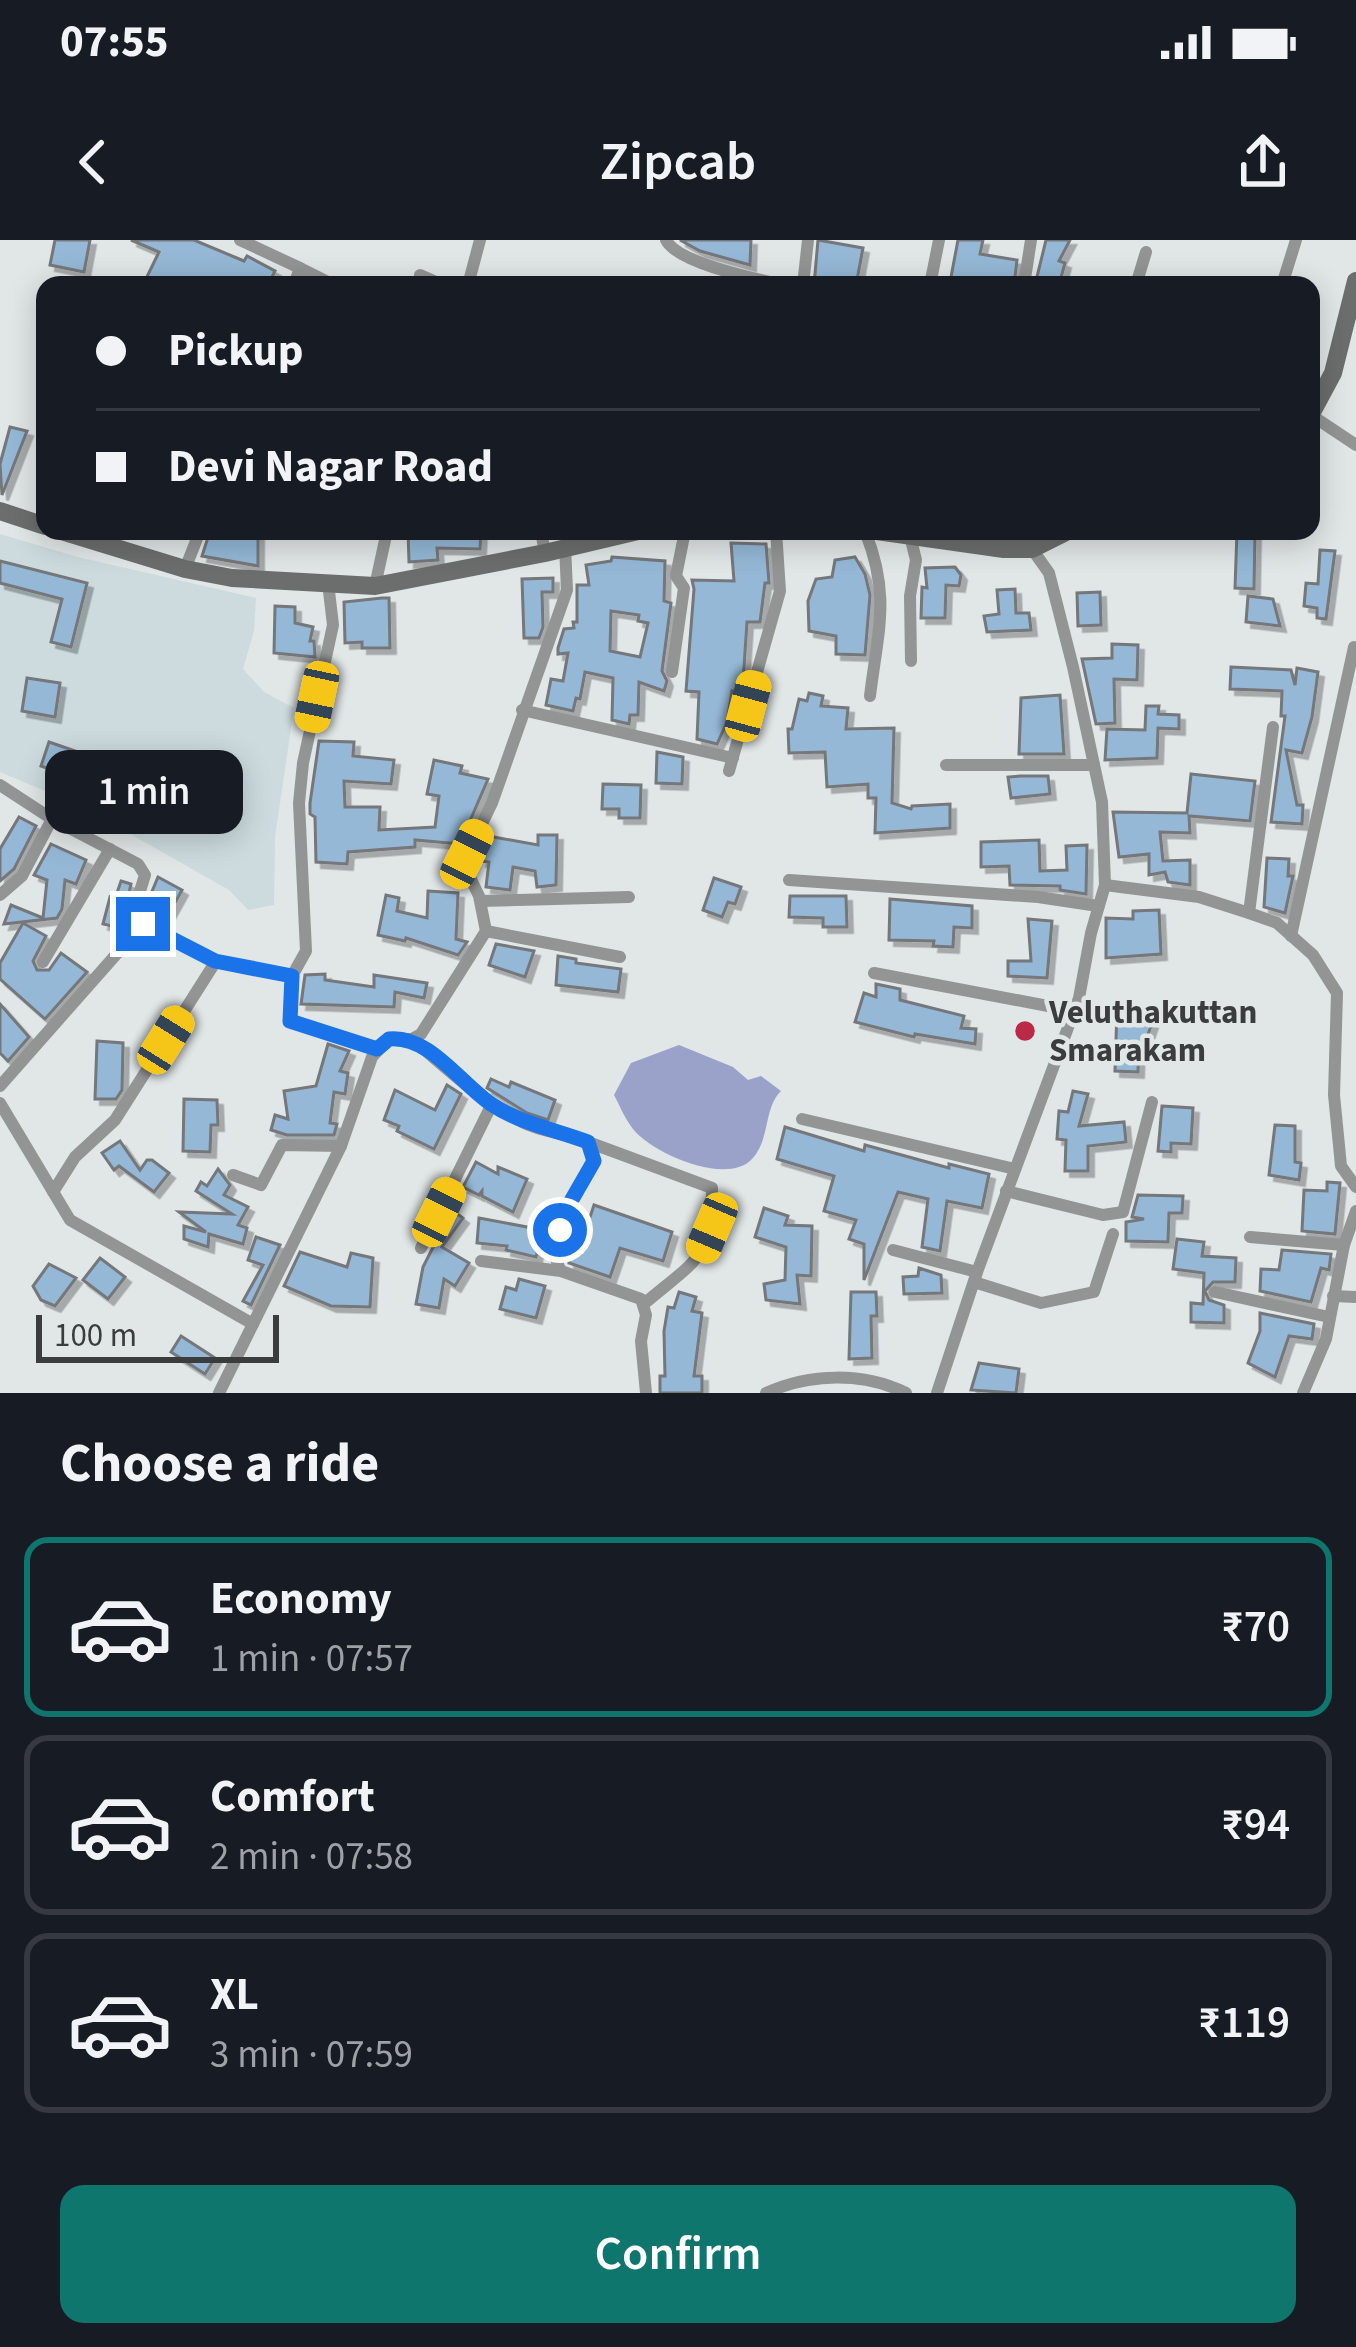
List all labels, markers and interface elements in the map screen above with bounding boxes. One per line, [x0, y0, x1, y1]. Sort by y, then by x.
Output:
text: 07:55 [60, 10, 169, 74]
text: Zipcab [600, 124, 756, 201]
icon: back [60, 129, 126, 195]
icon: share [1230, 129, 1296, 195]
text: Pickup [168, 319, 304, 383]
text: Devi Nagar Road [168, 435, 493, 499]
car [292, 658, 342, 736]
car [721, 667, 775, 745]
callout: 1 min [44, 750, 242, 834]
text: 1 min [98, 764, 190, 820]
car [435, 814, 499, 894]
route end [116, 897, 170, 951]
place label: Veluthakuttan Smarakam [1048, 989, 1257, 1074]
car [132, 1000, 200, 1080]
marker: Veluthakuttan Smarakam [1012, 1018, 1038, 1044]
car [407, 1172, 471, 1252]
car [681, 1188, 743, 1268]
route start [533, 1203, 587, 1257]
scale bar [36, 1309, 279, 1362]
text: 100 m [54, 1312, 137, 1359]
text: Choose a ride [60, 1426, 379, 1503]
text: Economy [210, 1567, 392, 1631]
icon: car [66, 1573, 174, 1681]
text: ₹70 [1221, 1595, 1290, 1659]
text: 1 min · 07:57 [210, 1631, 413, 1687]
text: Comfort [210, 1765, 375, 1829]
icon: car [66, 1771, 174, 1879]
text: ₹94 [1221, 1793, 1290, 1857]
text: 2 min · 07:58 [210, 1829, 413, 1885]
text: XL [210, 1963, 259, 2027]
icon: car [66, 1969, 174, 2077]
text: ₹119 [1198, 1991, 1290, 2055]
text: 3 min · 07:59 [210, 2027, 413, 2083]
button: Confirm [60, 2185, 1296, 2323]

